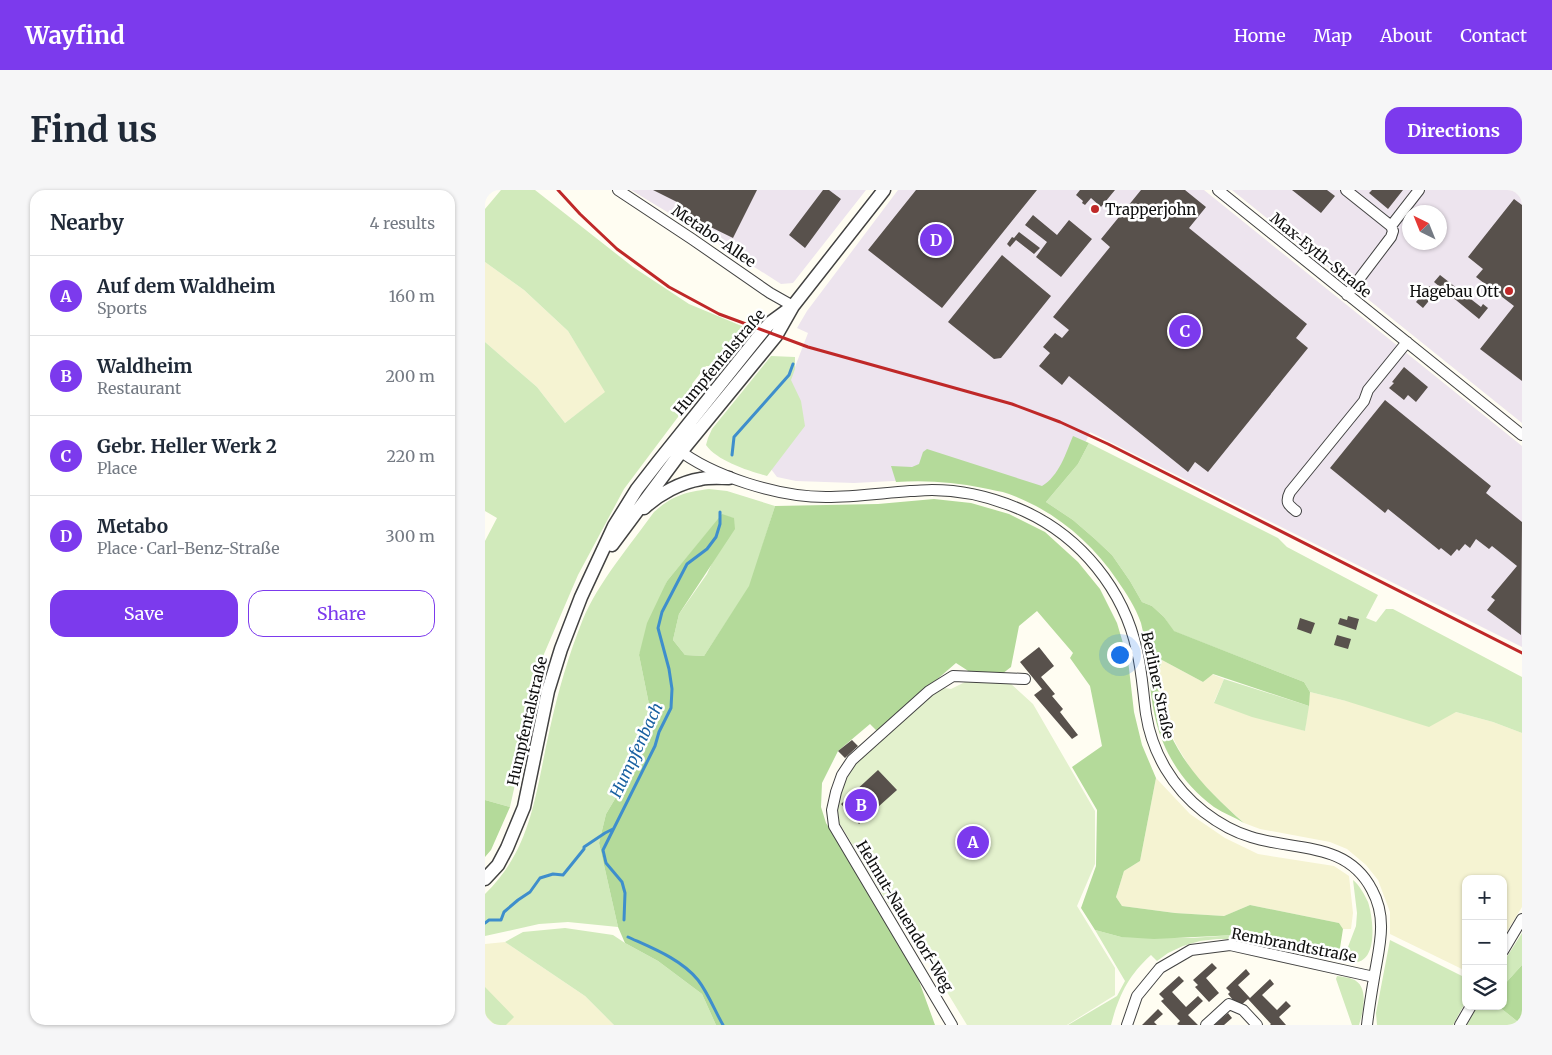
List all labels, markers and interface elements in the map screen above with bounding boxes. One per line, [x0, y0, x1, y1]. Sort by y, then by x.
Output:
text: Wayfind [25, 20, 125, 51]
text: Home [1234, 24, 1286, 47]
text: Map [1314, 24, 1352, 47]
text: About [1380, 24, 1432, 47]
text: Contact [1460, 24, 1527, 47]
button: Directions [1385, 107, 1522, 154]
text: Find us [30, 108, 157, 152]
place label: Trapperjohn [1105, 200, 1196, 219]
street label: Metabo-Allee [668, 201, 760, 271]
marker: Trapperjohn [1089, 203, 1101, 215]
north arrow [1402, 205, 1447, 250]
street label: Max-Eyth-Straße [1267, 208, 1376, 302]
text: Nearby [50, 209, 124, 236]
text: 4 results [369, 213, 435, 233]
pin: D [920, 221, 952, 259]
text: Auf dem Waldheim [97, 274, 275, 298]
place label: Hagebau Ott [1410, 282, 1499, 301]
marker: Hagebau Ott [1503, 285, 1515, 297]
text: A [60, 286, 72, 306]
text: 160 m [389, 286, 435, 306]
text: Sports [97, 298, 147, 318]
street label: Humpfentalstraße [669, 305, 769, 419]
pin: C [1169, 312, 1201, 350]
text: Waldheim [97, 354, 192, 378]
text: B [60, 366, 72, 386]
text: 200 m [385, 366, 435, 386]
text: Restaurant [97, 378, 181, 398]
text: Gebr. Heller Werk 2 [97, 434, 277, 458]
text: C [61, 446, 71, 466]
text: 220 m [387, 446, 435, 466]
text: Place [97, 458, 137, 478]
text: Metabo [97, 514, 168, 538]
text: D [60, 526, 72, 546]
text: 300 m [386, 526, 435, 546]
text: Place · Carl-Benz-Straße [97, 538, 279, 558]
button: Save [50, 590, 238, 637]
button: Share [248, 590, 435, 637]
street label: Berliner Straße [1137, 630, 1179, 741]
your location [1107, 642, 1133, 668]
street label: Humpfentalstraße [503, 654, 551, 788]
water label: Humpfenbach [605, 699, 667, 802]
pin: B [845, 786, 877, 824]
pin: A [957, 823, 989, 861]
street label: Helmut-Nauendorf-Weg [852, 837, 958, 995]
map controls [1462, 875, 1507, 1010]
button: + [1462, 875, 1507, 920]
button: − [1462, 920, 1507, 965]
street label: Rembrandtstraße [1230, 924, 1358, 966]
button: layers [1462, 965, 1507, 1010]

